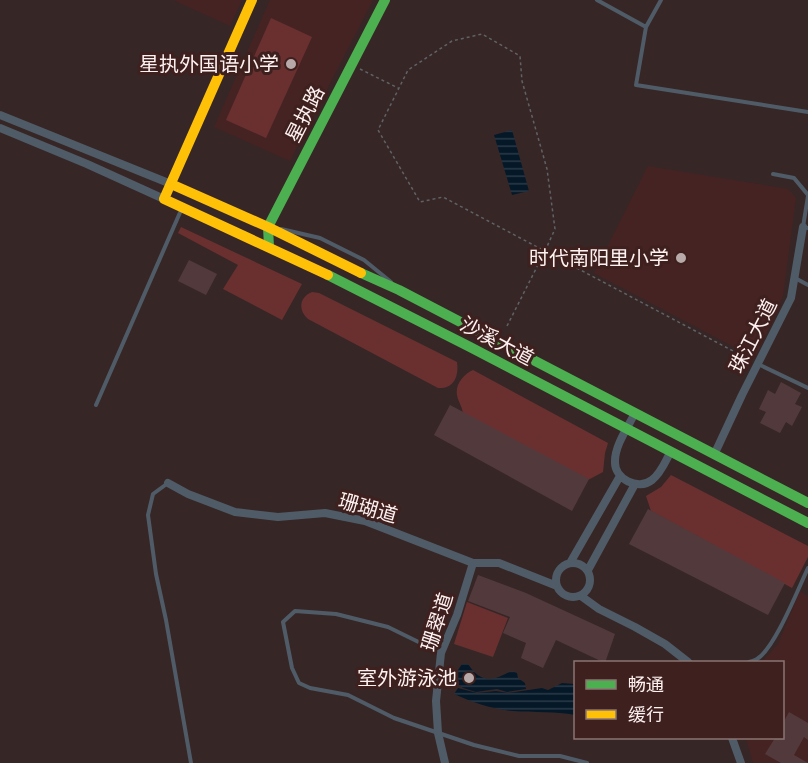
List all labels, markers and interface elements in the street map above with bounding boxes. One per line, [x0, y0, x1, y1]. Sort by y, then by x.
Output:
place label: 星执外国语小学 [139, 51, 279, 75]
marker: 星执外国语小学 [284, 57, 298, 71]
street label: 星执路 [280, 81, 328, 146]
place label: 时代南阳里小学 [529, 245, 669, 269]
marker: 时代南阳里小学 [674, 251, 688, 265]
street label: 珠江大道 [723, 294, 781, 377]
street label: 沙溪大道 [457, 311, 538, 369]
street label: 珊瑚道 [336, 487, 400, 527]
street label: 珊翠道 [415, 589, 457, 654]
legend [574, 661, 784, 739]
place label: 室外游泳池 [357, 665, 457, 689]
marker: 室外游泳池 [462, 671, 476, 685]
text: 畅通 [628, 673, 664, 695]
text: 缓行 [628, 703, 664, 725]

